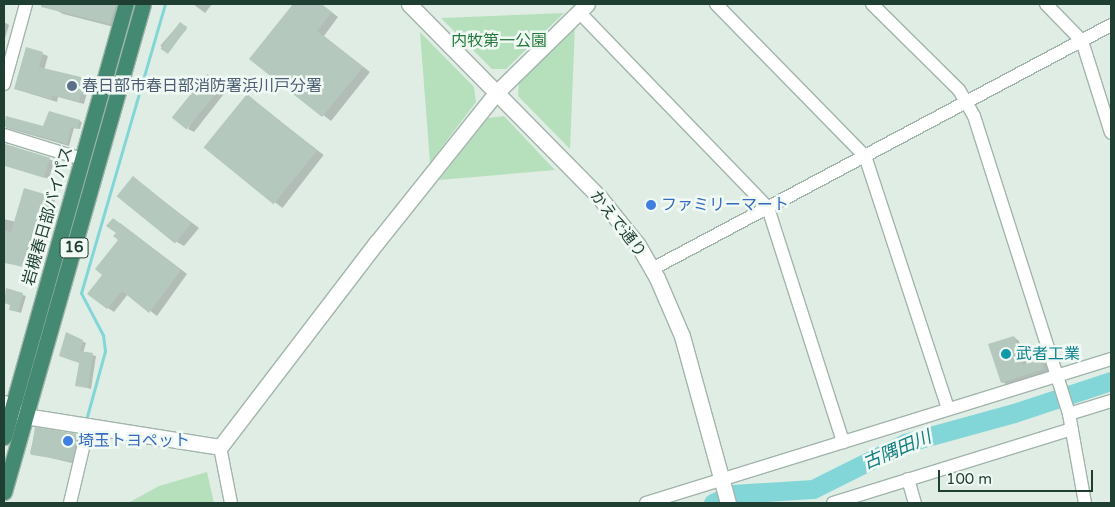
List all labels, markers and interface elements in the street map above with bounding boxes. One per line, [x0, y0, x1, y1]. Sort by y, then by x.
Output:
park label: 内牧第一公園 [451, 31, 547, 51]
place label: 春日部市春日部消防署浜川戸分署 [82, 76, 322, 96]
marker: 春日部市春日部消防署浜川戸分署 [66, 80, 78, 92]
street label: 岩槻春日部バイパス [19, 144, 77, 288]
street label: かえで通り [586, 187, 650, 261]
place label: ファミリーマート [661, 195, 789, 215]
marker: ファミリーマート [645, 199, 657, 211]
road number: 16 [59, 236, 89, 260]
place label: 武者工業 [1016, 344, 1080, 364]
marker: 武者工業 [1000, 348, 1012, 360]
water label: 古隅田川 [860, 426, 934, 474]
place label: 埼玉トヨペット [78, 431, 190, 451]
marker: 埼玉トヨペット [62, 435, 74, 447]
scale bar [940, 460, 1095, 492]
text: 100 m [946, 470, 992, 488]

